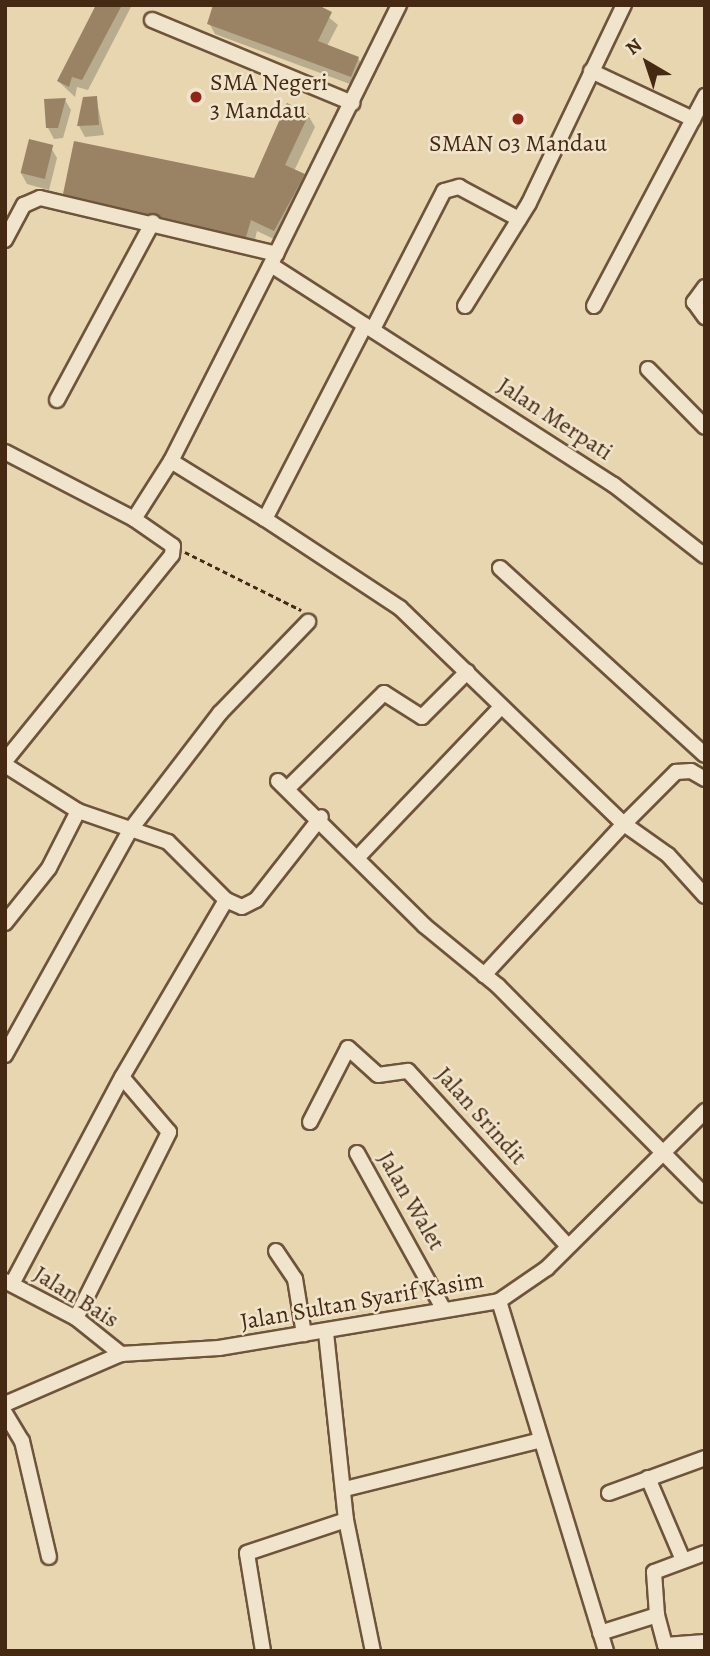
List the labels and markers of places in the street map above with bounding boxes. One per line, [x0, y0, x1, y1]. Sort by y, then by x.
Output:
place label: SMA Negeri 3 Mandau [210, 69, 328, 125]
marker: SMA Negeri 3 Mandau [188, 89, 204, 105]
marker: SMAN 03 Mandau [510, 111, 526, 127]
place label: SMAN 03 Mandau [429, 130, 607, 158]

